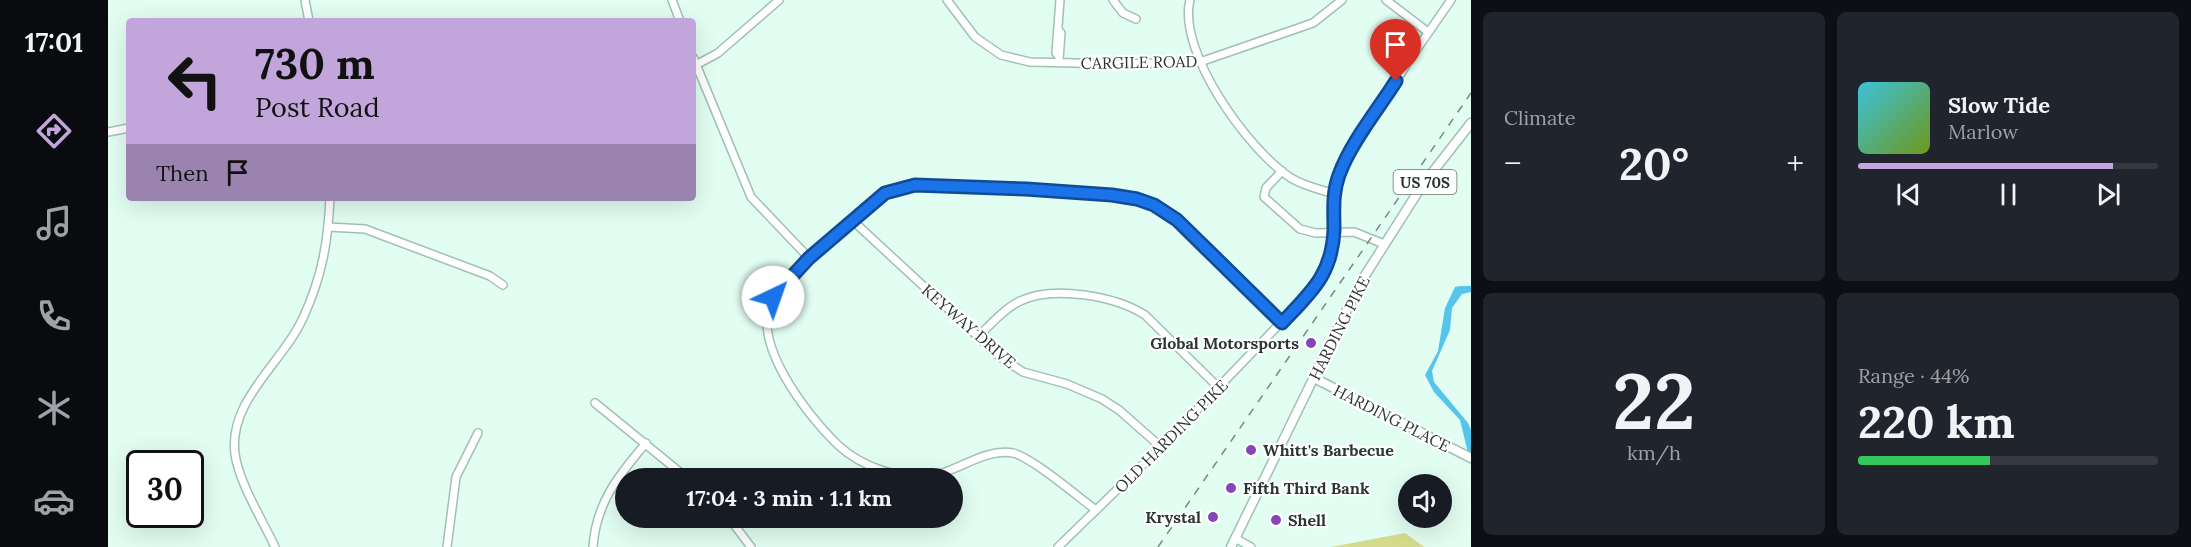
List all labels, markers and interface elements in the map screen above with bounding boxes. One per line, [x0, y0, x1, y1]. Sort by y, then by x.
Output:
pin [1370, 19, 1421, 81]
text: 17:01 [25, 25, 83, 59]
icon: arrive [1379, 28, 1412, 61]
text: 730 m [255, 37, 375, 91]
icon: left [156, 42, 234, 120]
street label: CARGILE ROAD [1081, 51, 1198, 73]
text: Post Road [255, 90, 380, 124]
text: Slow Tide [1948, 91, 2050, 119]
text: Climate [1504, 105, 1576, 130]
icon: directions [33, 110, 75, 152]
text: Marlow [1948, 119, 2018, 144]
text: 20° [1619, 135, 1689, 192]
text: − [1504, 142, 1522, 184]
text: + [1786, 142, 1804, 184]
icon: arrive [221, 156, 254, 189]
text: Then [156, 159, 209, 187]
road number: US 70S [1394, 170, 1456, 194]
icon: previous [1892, 178, 1925, 211]
icon: pause [1992, 178, 2025, 211]
icon: next [2092, 178, 2125, 211]
icon: music [33, 202, 75, 244]
position arrow [741, 265, 805, 329]
street label: HARDING PIKE [1304, 273, 1374, 383]
street label: KEYWAY DRIVE [918, 280, 1020, 372]
icon: phone [33, 295, 75, 337]
place label: Global Motorsports [1150, 333, 1299, 353]
marker: Global Motorsports [1304, 336, 1318, 350]
text: 22 [1612, 351, 1696, 450]
text: Range · 44% [1858, 363, 1969, 388]
street label: OLD HARDING PIKE [1110, 375, 1232, 497]
street label: HARDING PLACE [1330, 380, 1454, 456]
icon: climate [33, 387, 75, 429]
text: 220 km [1858, 393, 2015, 450]
place label: Whitt's Barbecue [1263, 440, 1394, 460]
text: km/h [1627, 440, 1681, 465]
marker: Whitt's Barbecue [1244, 443, 1258, 457]
speed limit sign: 30 [126, 450, 204, 528]
map controls [1398, 474, 1452, 528]
button: sound [1398, 474, 1452, 528]
place label: Fifth Third Bank [1243, 478, 1370, 498]
icon: car [33, 480, 75, 522]
marker: Fifth Third Bank [1224, 481, 1238, 495]
text: 17:04 · 3 min · 1.1 km [686, 484, 892, 512]
place label: Krystal [1145, 507, 1201, 527]
marker: Krystal [1206, 510, 1220, 524]
place label: Shell [1288, 510, 1326, 530]
marker: Shell [1269, 513, 1283, 527]

